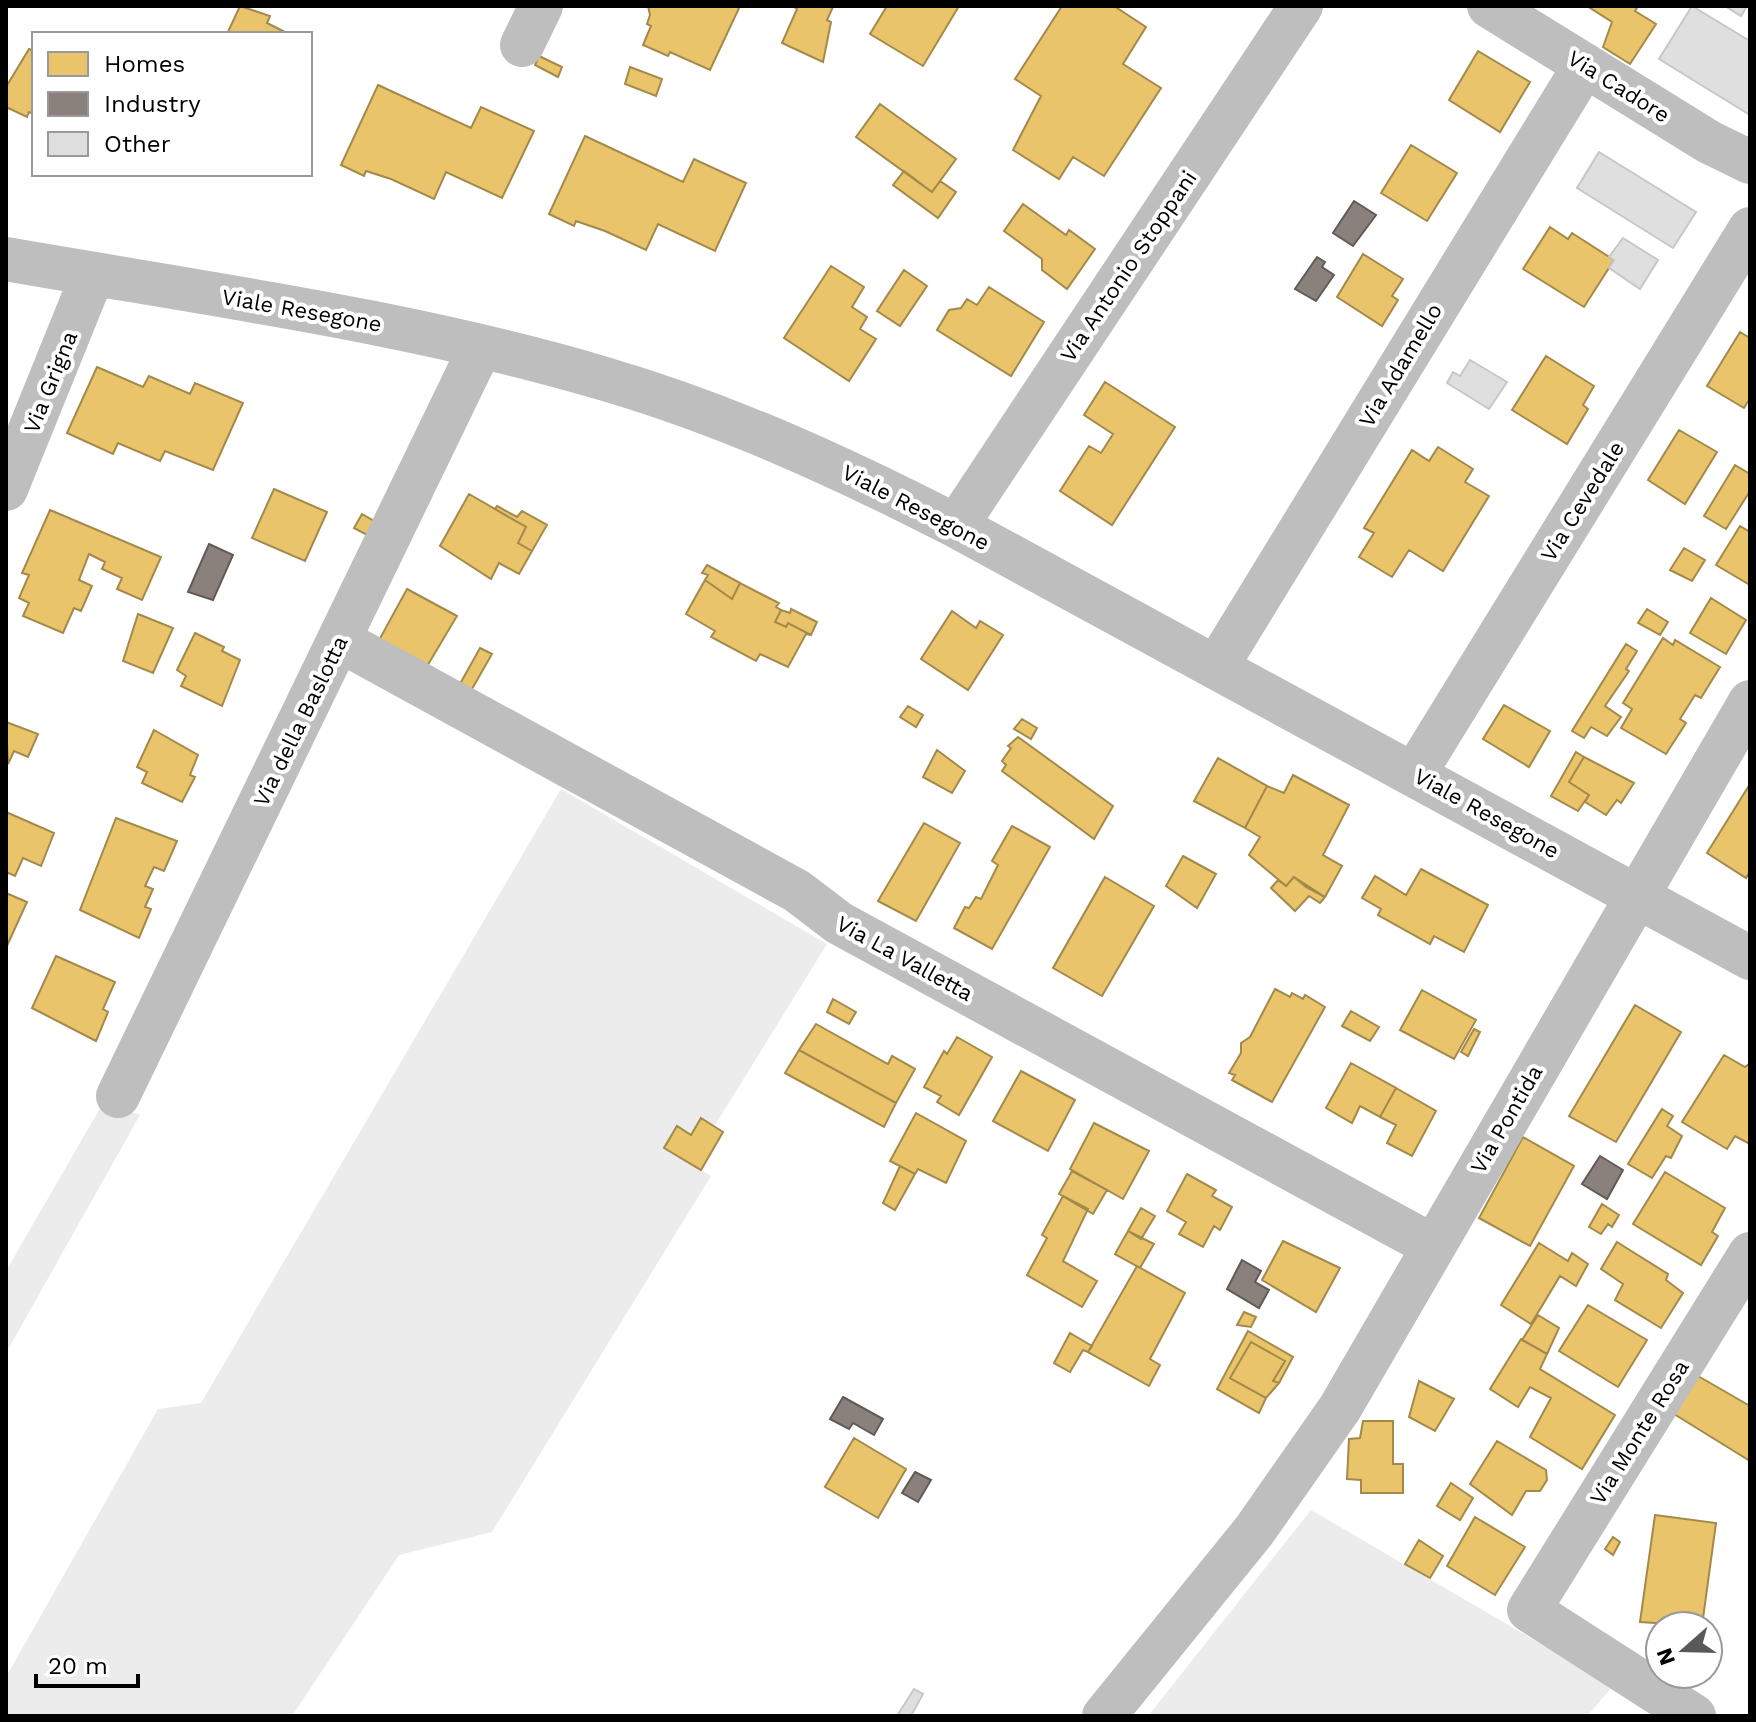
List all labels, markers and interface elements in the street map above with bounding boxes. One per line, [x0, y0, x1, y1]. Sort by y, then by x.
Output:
legend [32, 32, 312, 176]
street label: Via Cadore [1563, 45, 1674, 128]
text: Homes [104, 50, 185, 78]
text: Industry [104, 90, 201, 118]
text: Other [104, 130, 171, 158]
street label: Via Antonio Stoppani [1055, 166, 1202, 367]
street label: Viale Resegone [220, 284, 384, 337]
street label: Via Adamello [1354, 299, 1447, 432]
street label: Via Grigna [19, 327, 82, 437]
street label: Via Cevedale [1536, 437, 1629, 566]
street label: Viale Resegone [838, 460, 994, 555]
street label: Via della Baslotta [248, 632, 353, 811]
street label: Viale Resegone [1410, 763, 1564, 864]
street label: Via La Valletta [832, 911, 977, 1006]
street label: Via Pontida [1465, 1061, 1547, 1178]
street label: Via Monte Rosa [1585, 1355, 1694, 1509]
north arrow [1644, 1610, 1724, 1690]
scale bar [36, 1638, 138, 1688]
text: N [1651, 1645, 1680, 1669]
text: 20 m [48, 1652, 108, 1680]

